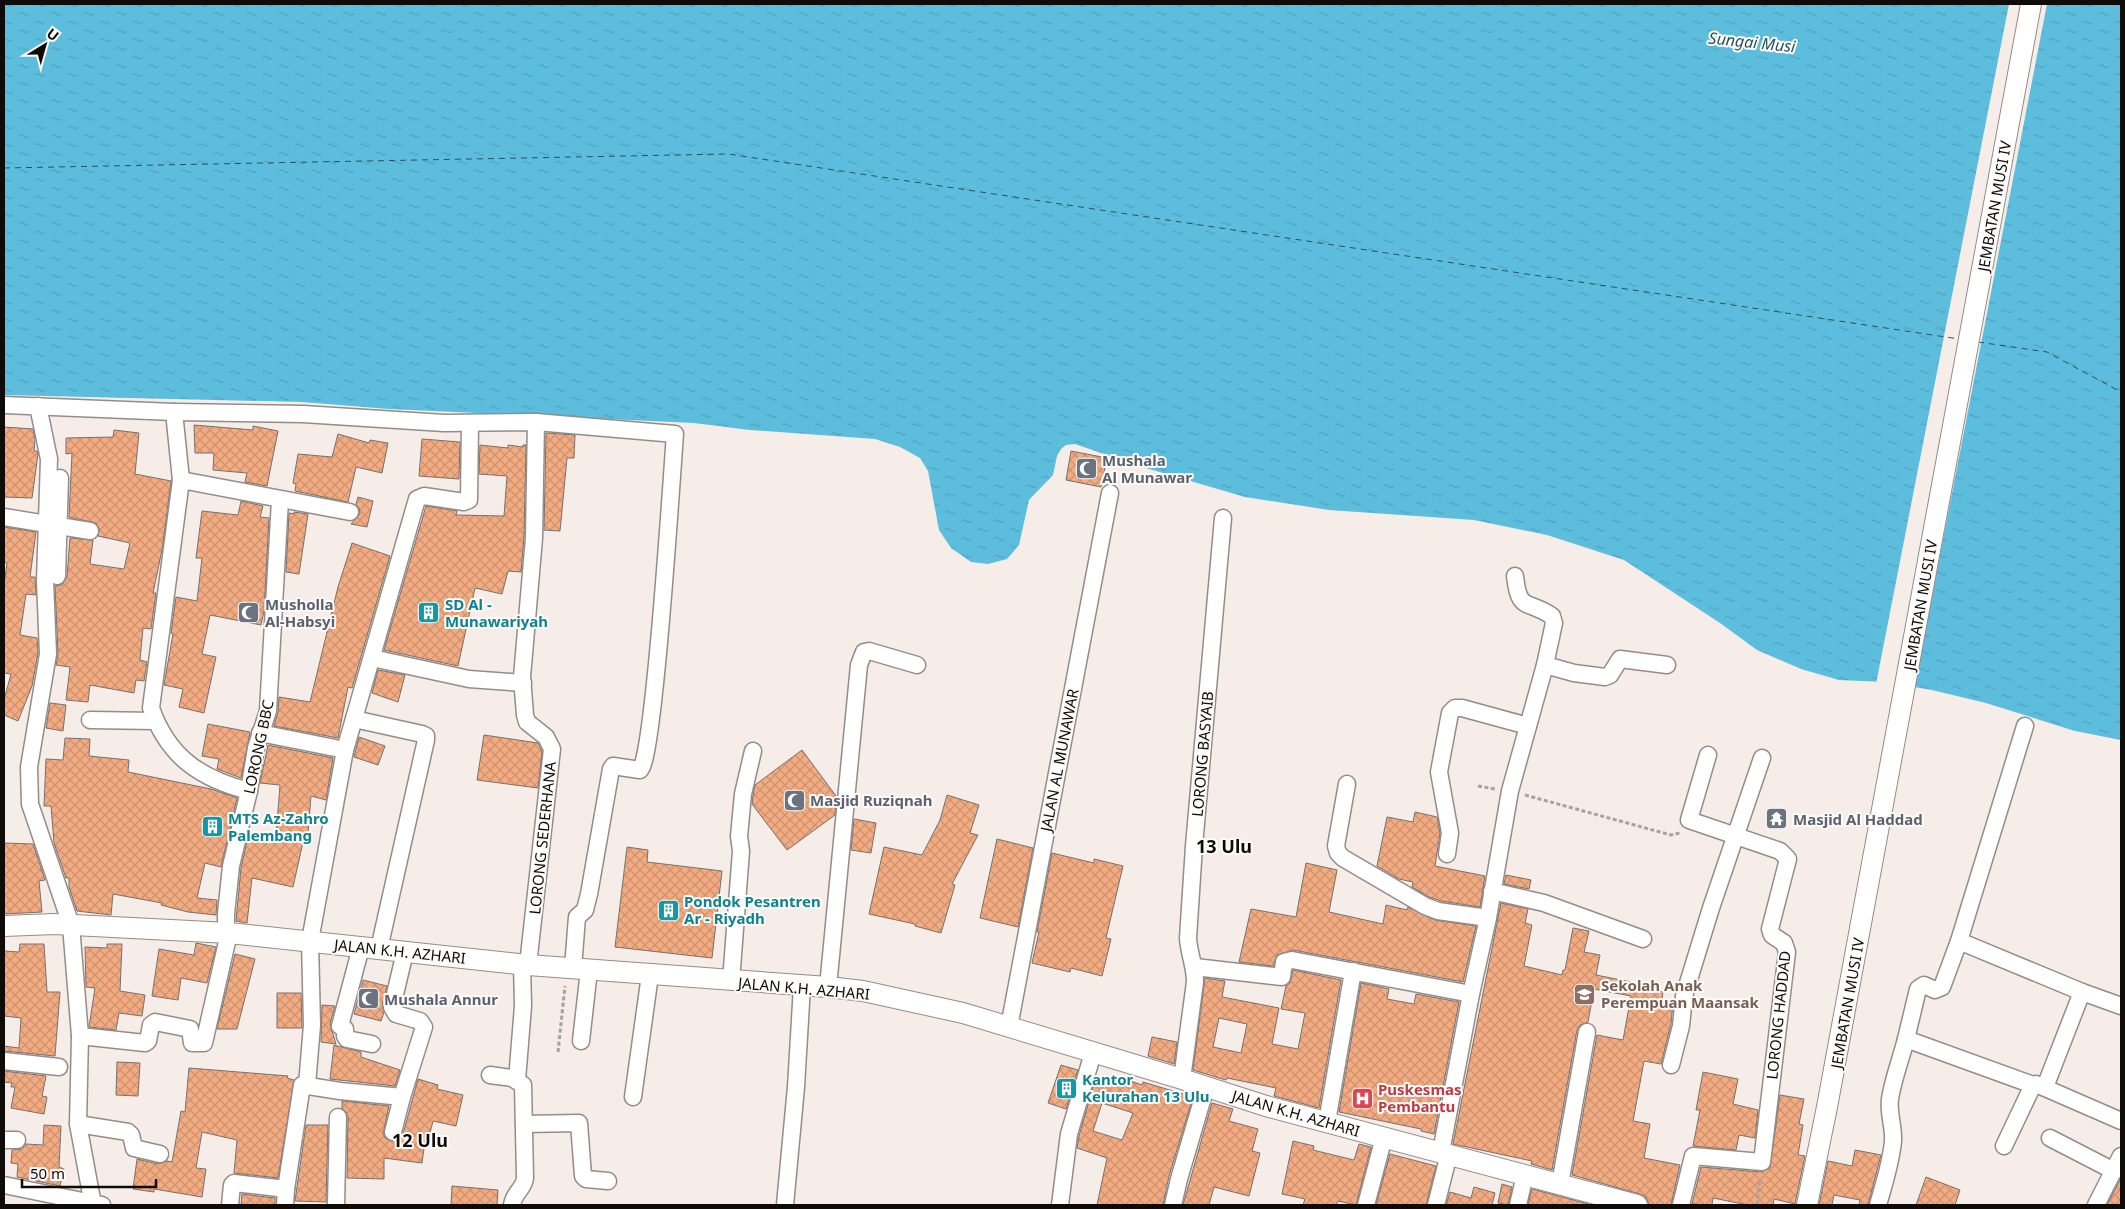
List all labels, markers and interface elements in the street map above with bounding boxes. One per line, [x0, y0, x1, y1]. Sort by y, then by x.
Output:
north arrow [20, 20, 70, 70]
text: U [43, 23, 63, 45]
water label: Sungai Musi [1708, 27, 1797, 58]
street label: JEMBATAN MUSI IV [1972, 139, 2015, 275]
place label: Mushala Al Munawar [1102, 450, 1192, 487]
mosque icon: Mushala Al Munawar [1074, 457, 1098, 481]
street label: JEMBATAN MUSI IV [1898, 538, 1941, 674]
place label: Musholla Al-Habsyi [265, 594, 335, 631]
place label: SD Al - Munawariyah [445, 594, 548, 631]
mosque icon: Musholla Al-Habsyi [237, 601, 261, 625]
building icon: SD Al - Munawariyah [417, 601, 441, 625]
street label: JALAN AL MUNAWAR [1035, 686, 1083, 835]
street label: LORONG BASYAIB [1187, 690, 1217, 818]
street label: LORONG BBC [238, 698, 278, 796]
street label: LORONG SEDERHANA [524, 760, 560, 915]
mosque icon: Masjid Ruziqnah [782, 788, 806, 812]
place label: Masjid Ruziqnah [810, 790, 932, 810]
temple icon: Masjid Al Haddad [1765, 807, 1789, 831]
place label: MTS Az-Zahro Palembang [228, 808, 329, 845]
place label: Masjid Al Haddad [1793, 809, 1923, 829]
building icon: MTS Az-Zahro Palembang [200, 815, 224, 839]
district label: 13 Ulu [1196, 834, 1252, 858]
place label: Pondok Pesantren Ar - Riyadh [684, 891, 821, 928]
building icon: Pondok Pesantren Ar - Riyadh [656, 898, 680, 922]
street label: JALAN K.H. AZHARI [331, 934, 467, 968]
street label: JEMBATAN MUSI IV [1825, 936, 1868, 1072]
street label: LORONG HADDAD [1761, 950, 1795, 1080]
street label: JALAN K.H. AZHARI [735, 972, 871, 1004]
place label: Sekolah Anak Perempuan Maansak [1601, 975, 1760, 1012]
school or university icon: Sekolah Anak Perempuan Maansak [1573, 982, 1597, 1006]
mosque icon: Mushala Annur [356, 987, 380, 1011]
place label: Mushala Annur [384, 989, 498, 1009]
place label: Kantor Kelurahan 13 Ulu [1082, 1069, 1210, 1106]
building icon: Kantor Kelurahan 13 Ulu [1054, 1076, 1078, 1100]
place label: Puskesmas Pembantu [1378, 1079, 1462, 1116]
street label: JALAN K.H. AZHARI [1228, 1085, 1362, 1141]
hospital icon: Puskesmas Pembantu [1350, 1086, 1374, 1110]
district label: 12 Ulu [392, 1128, 448, 1152]
scale bar [22, 1156, 156, 1188]
text: 50 m [30, 1163, 65, 1183]

